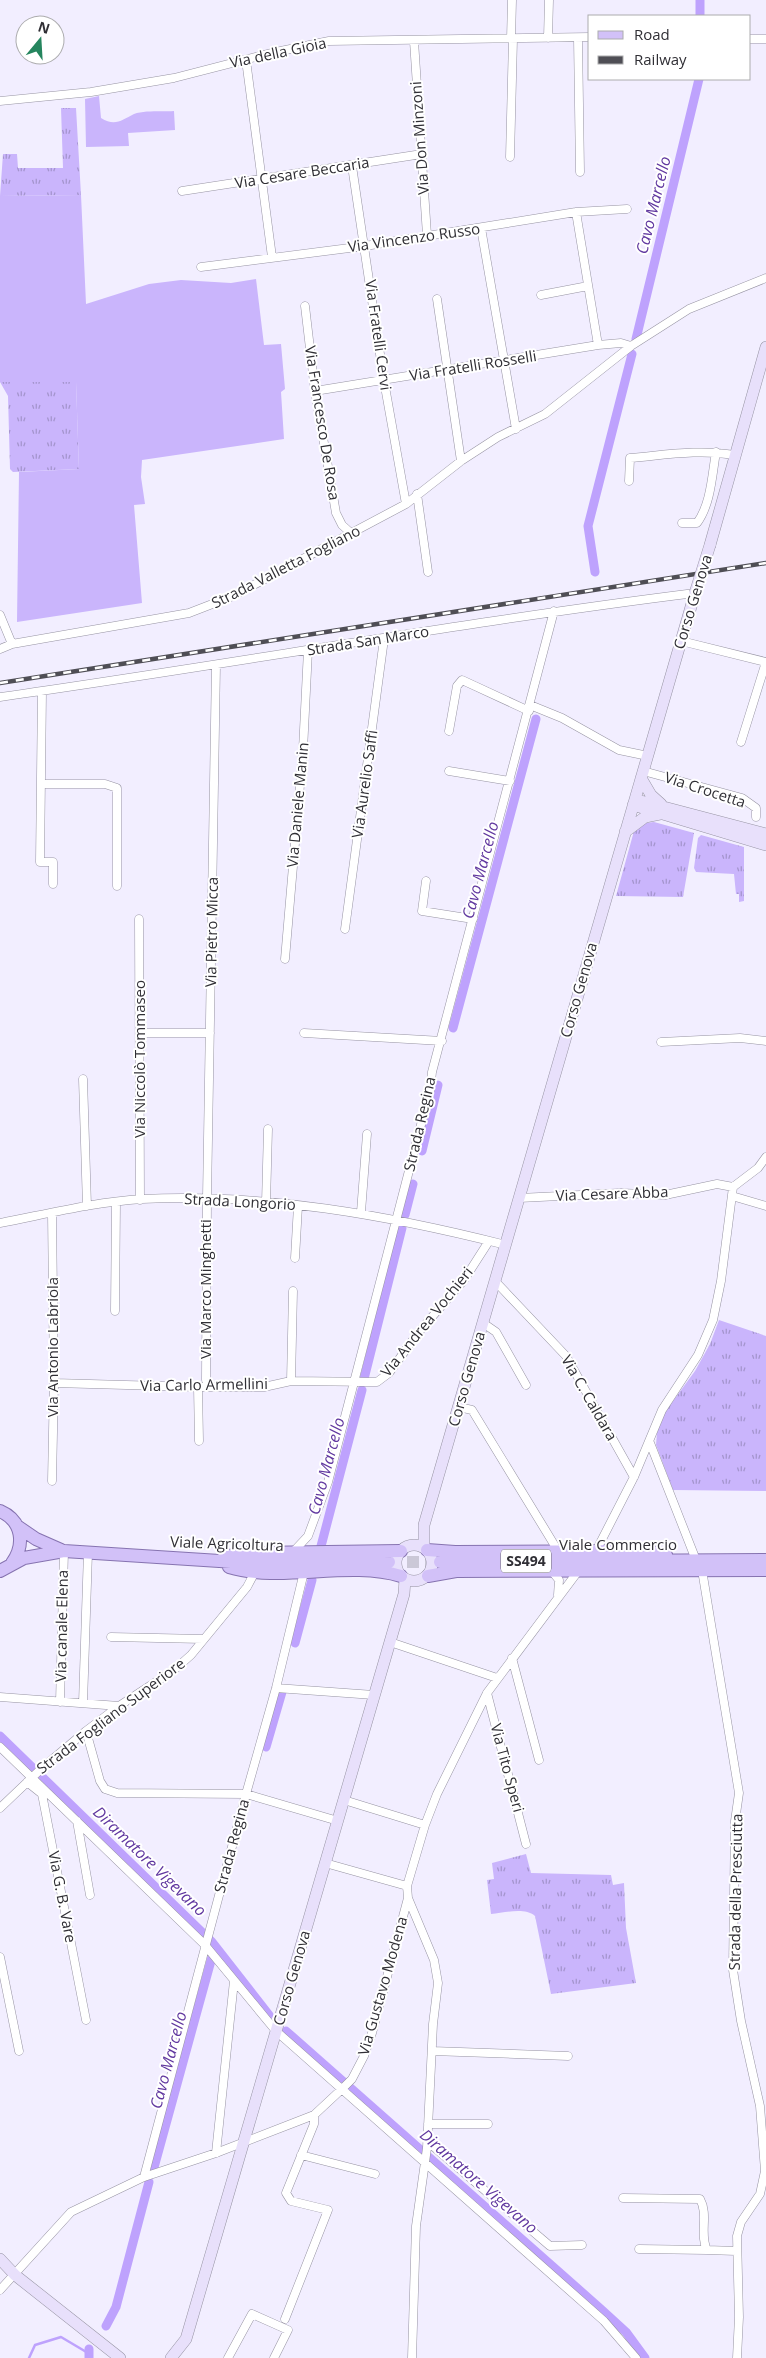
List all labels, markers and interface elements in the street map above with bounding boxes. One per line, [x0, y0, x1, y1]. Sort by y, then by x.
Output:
north arrow [15, 15, 65, 65]
legend [588, 15, 751, 80]
text: N [36, 16, 53, 38]
text: Road [634, 24, 670, 44]
street label: Via della Gioia [228, 32, 328, 72]
text: Railway [634, 49, 687, 69]
street label: Via Don Minzoni [405, 81, 433, 195]
street label: Via Cesare Beccaria [233, 152, 370, 193]
water label: Cavo Marcello [630, 154, 676, 256]
street label: Via Vincenzo Russo [346, 218, 481, 256]
street label: Via Fratelli Cervi [361, 278, 397, 391]
street label: Via Francesco De Rosa [301, 344, 345, 502]
street label: Via Fratelli Rosselli [408, 345, 538, 385]
street label: Strada Valletta Fogliano [208, 520, 363, 612]
street label: Corso Genova [668, 552, 716, 652]
street label: Strada San Marco [305, 620, 430, 660]
street label: Via Aurelio Saffi [347, 728, 382, 839]
street label: Via Daniele Manin [282, 741, 312, 868]
street label: Via Crocetta [662, 767, 748, 812]
water label: Cavo Marcello [456, 819, 504, 921]
street label: Via Pietro Micca [200, 877, 222, 987]
street label: Corso Genova [555, 940, 601, 1040]
street label: Via Niccolò Tommaseo [129, 980, 149, 1138]
street label: Strada Regina [398, 1074, 440, 1173]
street label: Via Cesare Abba [555, 1181, 669, 1205]
street label: Strada Longorio [184, 1188, 296, 1214]
street label: Via Marco Minghetti [195, 1219, 215, 1359]
street label: Via Andrea Vochieri [376, 1262, 477, 1381]
street label: Via Antonio Labriola [42, 1277, 62, 1417]
street label: Corso Genova [443, 1329, 489, 1429]
street label: Via C. Caldara [557, 1351, 622, 1444]
street label: Via Carlo Armellini [140, 1373, 268, 1395]
water label: Cavo Marcello [302, 1415, 350, 1517]
street label: Viale Agricoltura [170, 1531, 284, 1555]
street label: Viale Commercio [559, 1534, 677, 1554]
road number: SS494 [501, 1550, 551, 1572]
street label: Via canale Elena [50, 1570, 72, 1682]
street label: Strada Fogliano Superiore [32, 1653, 189, 1778]
street label: Via Tito Speri [487, 1721, 529, 1814]
street label: Strada Regina [209, 1797, 253, 1895]
water label: Diramatore Vigevano [89, 1801, 211, 1921]
street label: Strada della Presciutta [724, 1813, 746, 1971]
street label: Via G. B. Vare [44, 1849, 82, 1944]
street label: Via Gustavo Modena [353, 1914, 411, 2058]
street label: Corso Genova [268, 1928, 314, 2028]
water label: Cavo Marcello [144, 2009, 192, 2111]
water label: Diramatore Vigevano [415, 2124, 543, 2238]

